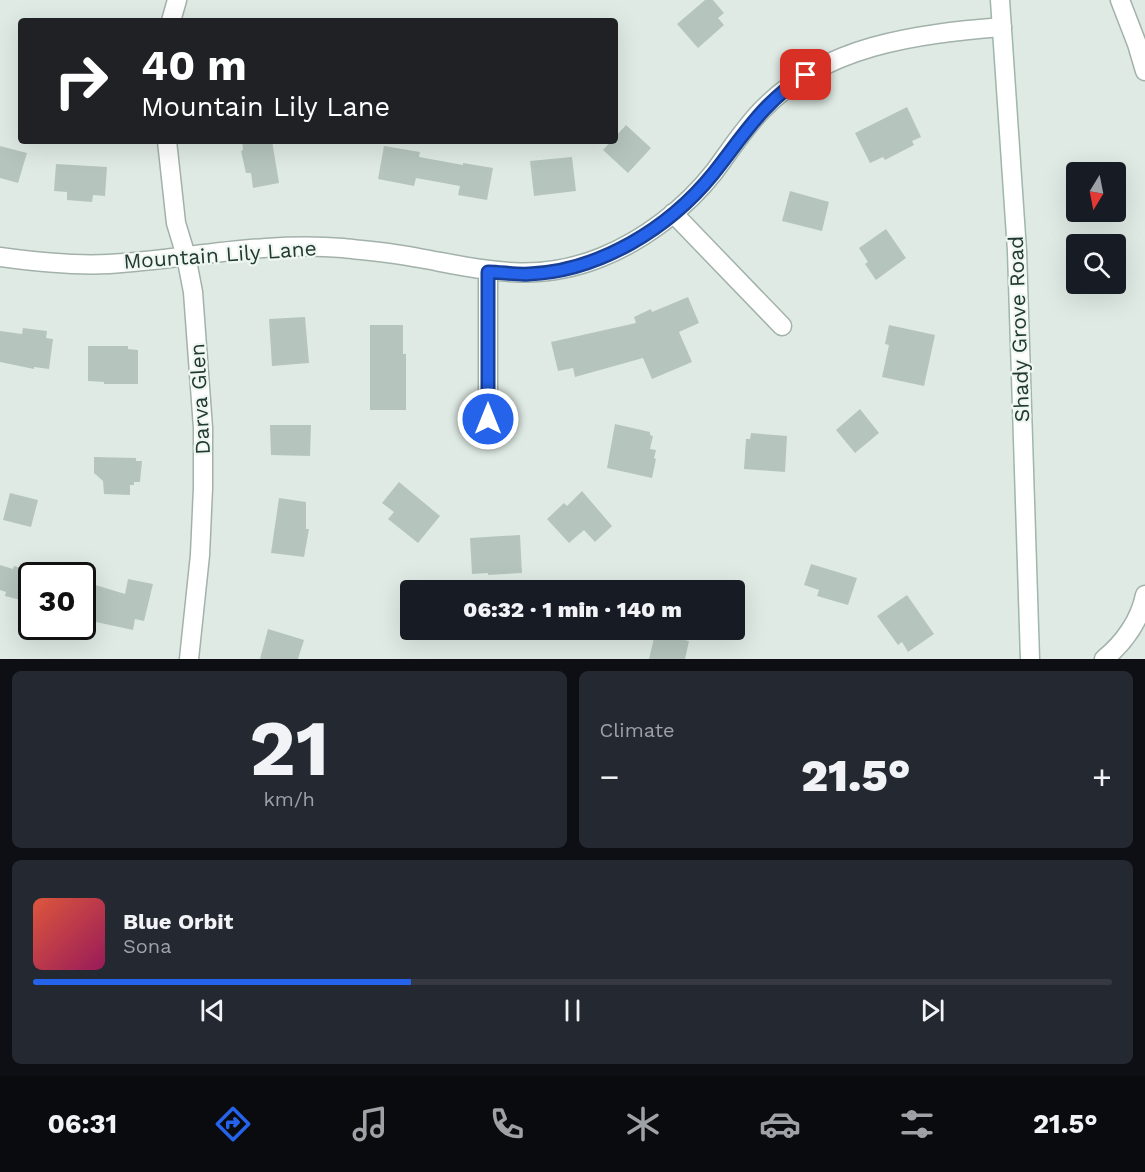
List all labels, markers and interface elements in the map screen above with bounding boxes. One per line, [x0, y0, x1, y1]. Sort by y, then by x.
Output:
text: 40 m [141, 41, 247, 90]
icon: right [42, 42, 120, 120]
pin [780, 49, 831, 100]
icon: arrive [789, 58, 822, 91]
text: Mountain Lily Lane [141, 91, 390, 123]
north arrow [1066, 162, 1126, 222]
map controls [1066, 162, 1126, 294]
button: search [1066, 234, 1126, 294]
street label: Mountain Lily Lane [122, 235, 317, 274]
street label: Shady Grove Road [1003, 235, 1034, 423]
street label: Darva Glen [184, 343, 215, 455]
position arrow [456, 387, 520, 451]
speed limit sign: 30 [18, 562, 96, 640]
text: 06:32 · 1 min · 140 m [463, 597, 682, 622]
text: 21 [249, 702, 329, 794]
text: Climate [600, 718, 675, 742]
text: 21.5° [801, 749, 911, 802]
text: − [600, 757, 619, 796]
text: + [1092, 757, 1112, 796]
text: km/h [263, 787, 315, 811]
text: Blue Orbit [123, 909, 233, 934]
text: Sona [123, 934, 172, 958]
icon: previous [196, 994, 229, 1027]
icon: pause [556, 994, 589, 1027]
icon: next [916, 994, 949, 1027]
icon: directions [212, 1103, 254, 1145]
icon: music [349, 1103, 391, 1145]
icon: phone [486, 1103, 528, 1145]
icon: climate [622, 1103, 664, 1145]
icon: car [759, 1103, 801, 1145]
icon: filters [896, 1103, 938, 1145]
text: 06:31 [47, 1108, 117, 1140]
text: 21.5° [1033, 1108, 1098, 1140]

